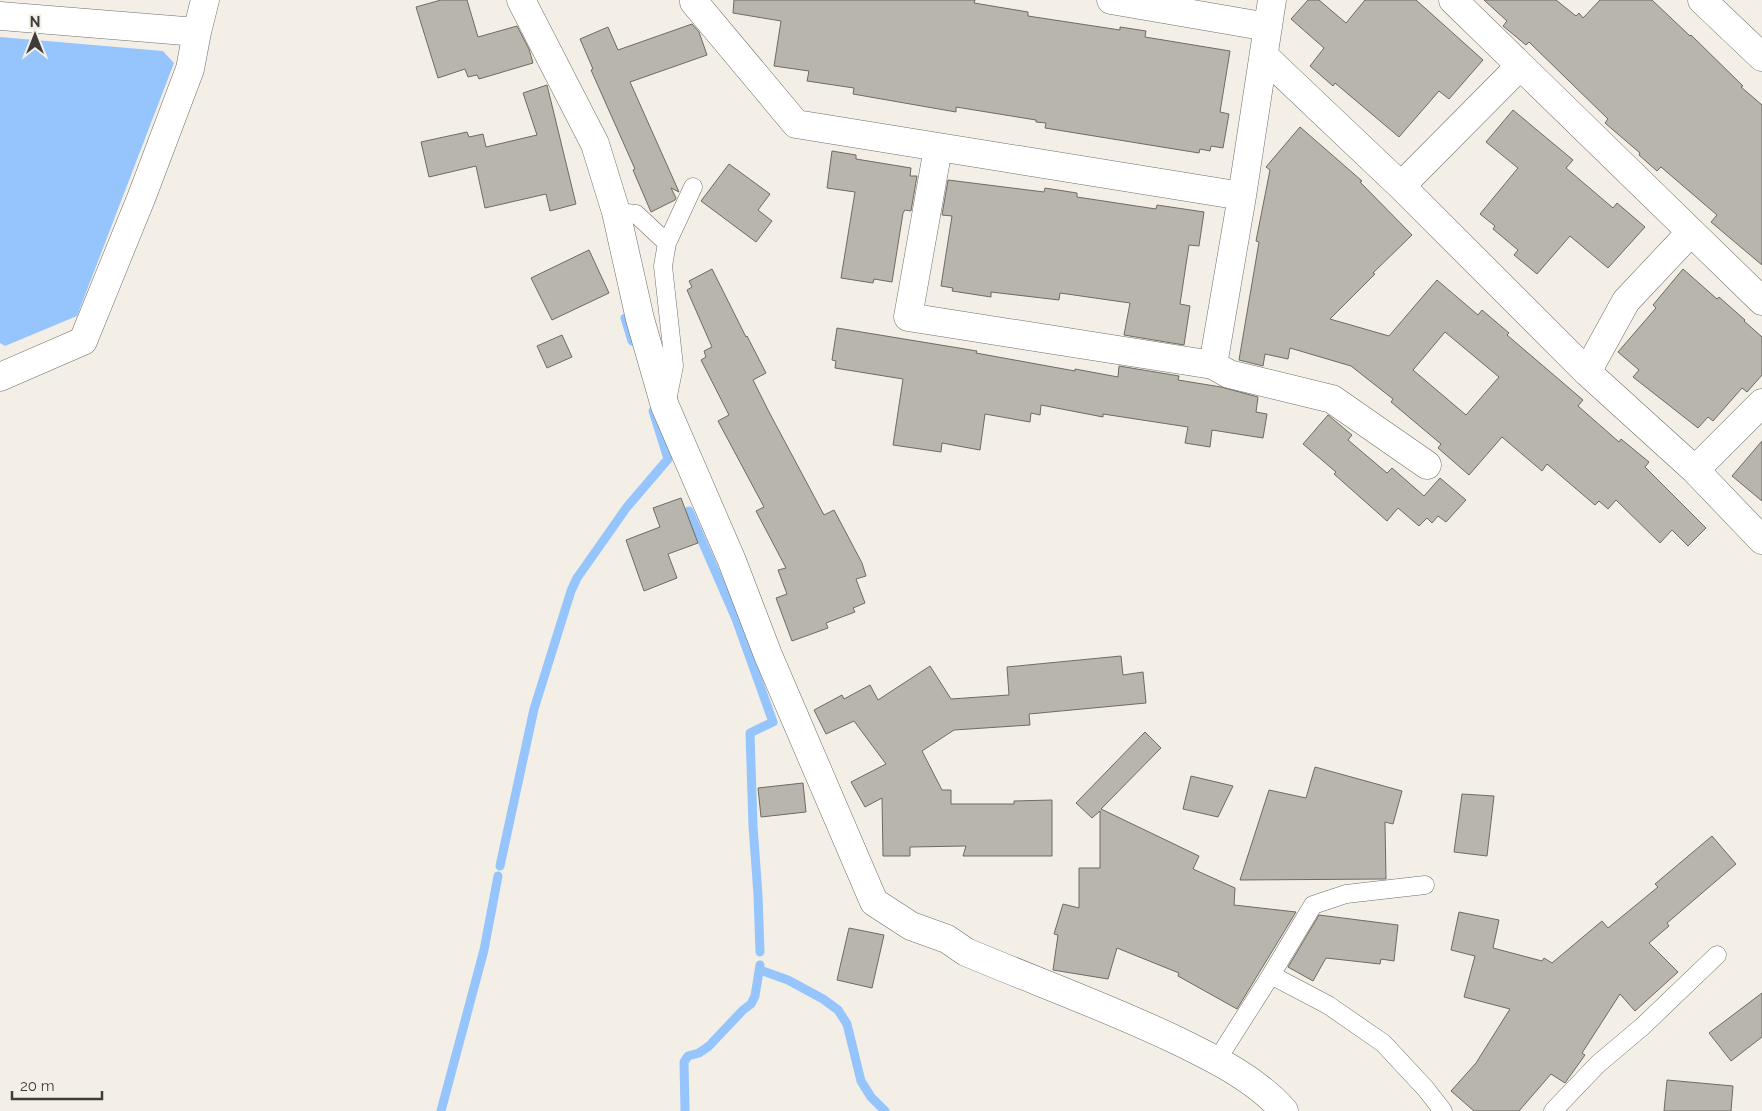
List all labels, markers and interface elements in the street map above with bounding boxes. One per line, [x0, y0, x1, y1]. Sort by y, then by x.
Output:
north arrow [10, 10, 60, 60]
text: N [30, 14, 40, 30]
scale bar [12, 1068, 102, 1100]
text: 20 m [20, 1077, 55, 1095]

